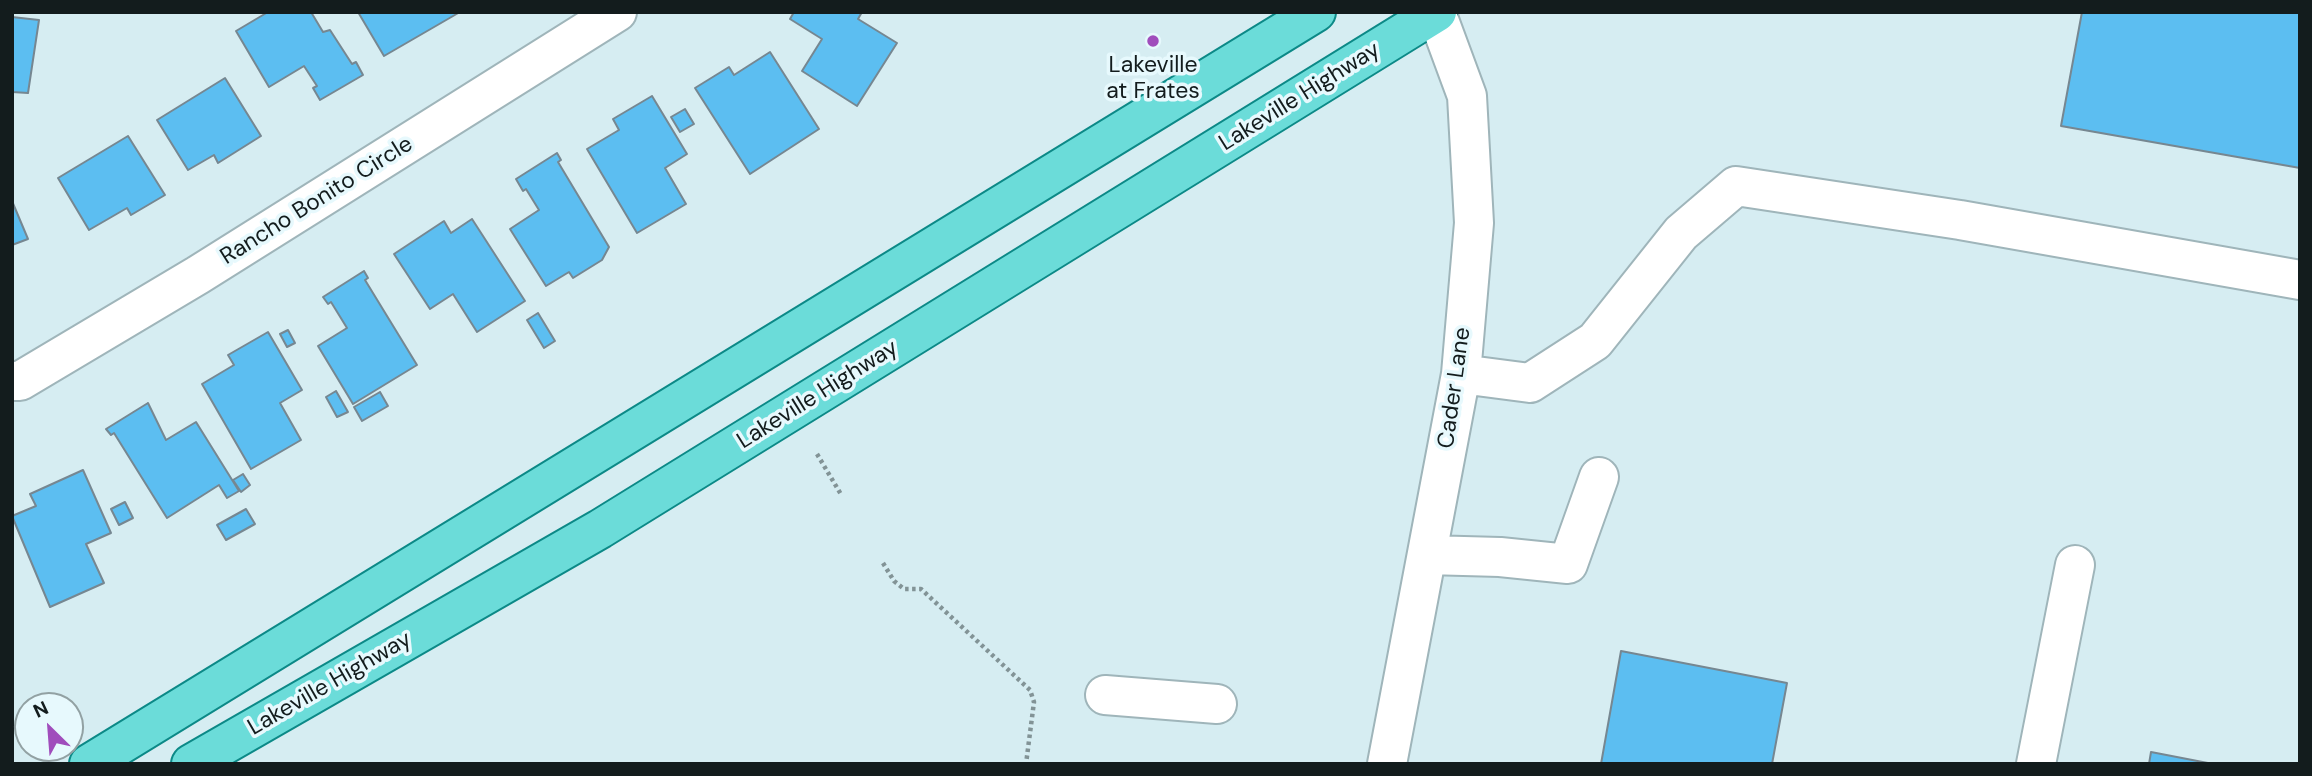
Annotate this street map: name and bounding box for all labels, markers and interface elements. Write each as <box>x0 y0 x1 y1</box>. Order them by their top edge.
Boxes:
marker: Lakeville at Frates <box>1145 33 1161 49</box>
street label: Lakeville Highway <box>1214 36 1386 158</box>
place label: Lakeville at Frates <box>1106 52 1200 106</box>
street label: Rancho Bonito Circle <box>216 131 418 271</box>
street label: Cader Lane <box>1433 326 1477 450</box>
street label: Lakeville Highway <box>732 334 904 456</box>
street label: Lakeville Highway <box>243 626 417 742</box>
north arrow <box>14 692 84 762</box>
text: N <box>29 695 52 724</box>

